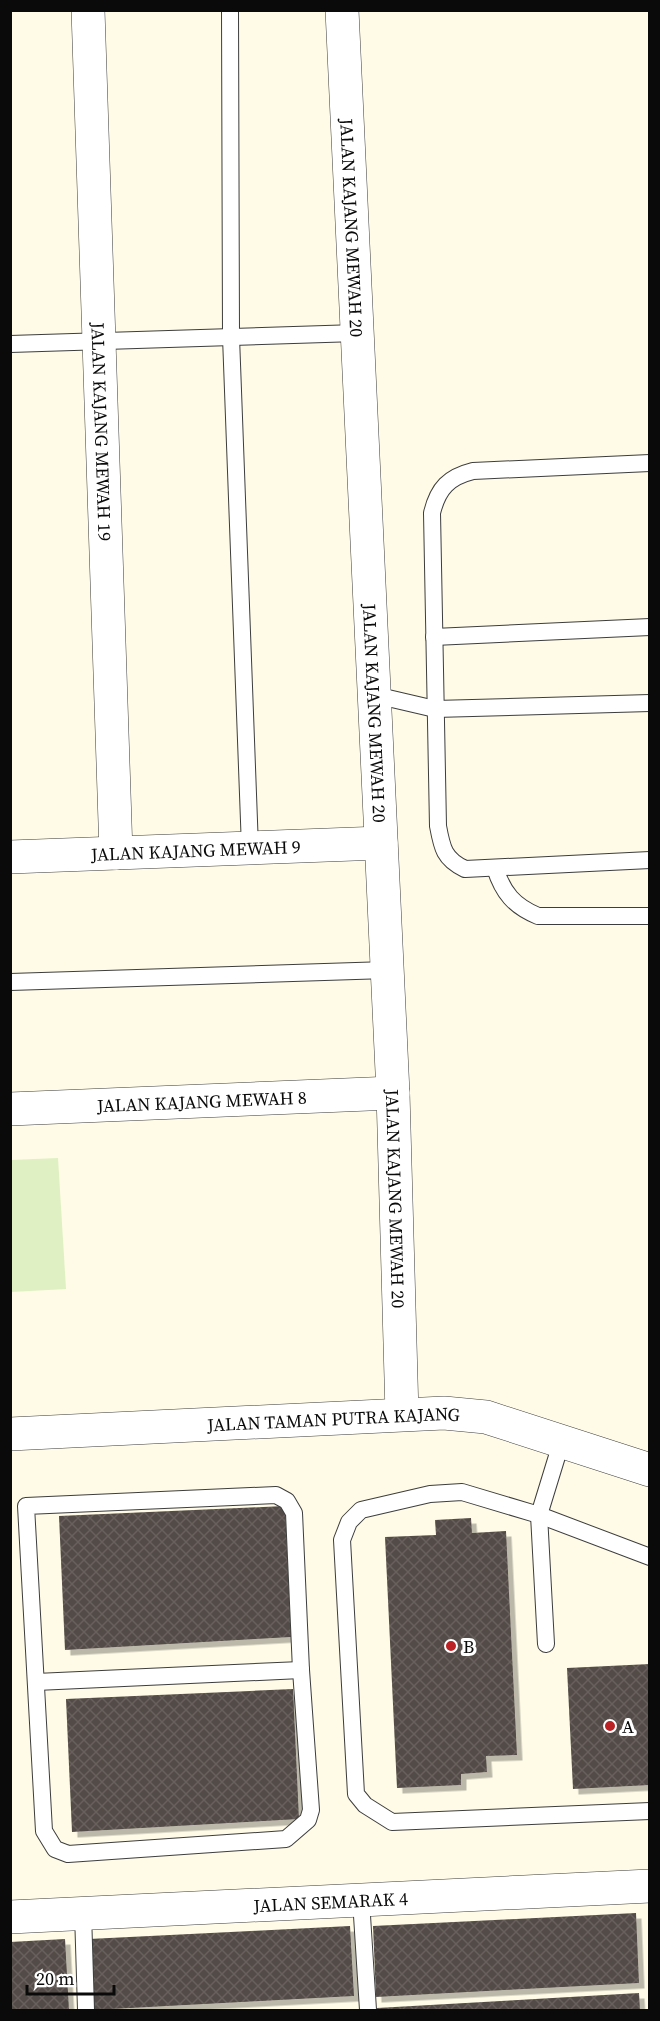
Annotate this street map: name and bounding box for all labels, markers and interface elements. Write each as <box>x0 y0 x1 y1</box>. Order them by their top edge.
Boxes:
street label: JALAN KAJANG MEWAH 20 <box>335 117 370 338</box>
street label: JALAN KAJANG MEWAH 19 <box>86 321 118 542</box>
street label: JALAN KAJANG MEWAH 20 <box>357 602 393 823</box>
street label: JALAN KAJANG MEWAH 9 <box>89 834 301 866</box>
street label: JALAN KAJANG MEWAH 8 <box>95 1084 307 1118</box>
street label: JALAN KAJANG MEWAH 20 <box>380 1088 412 1309</box>
street label: JALAN TAMAN PUTRA KAJANG <box>206 1400 461 1437</box>
place label: B <box>463 1634 474 1659</box>
marker: B <box>444 1639 458 1653</box>
place label: A <box>622 1714 634 1739</box>
marker: A <box>603 1719 617 1733</box>
street label: JALAN SEMARAK 4 <box>252 1885 408 1918</box>
scale bar <box>27 1958 114 1996</box>
text: 20 m <box>36 1966 74 1991</box>

